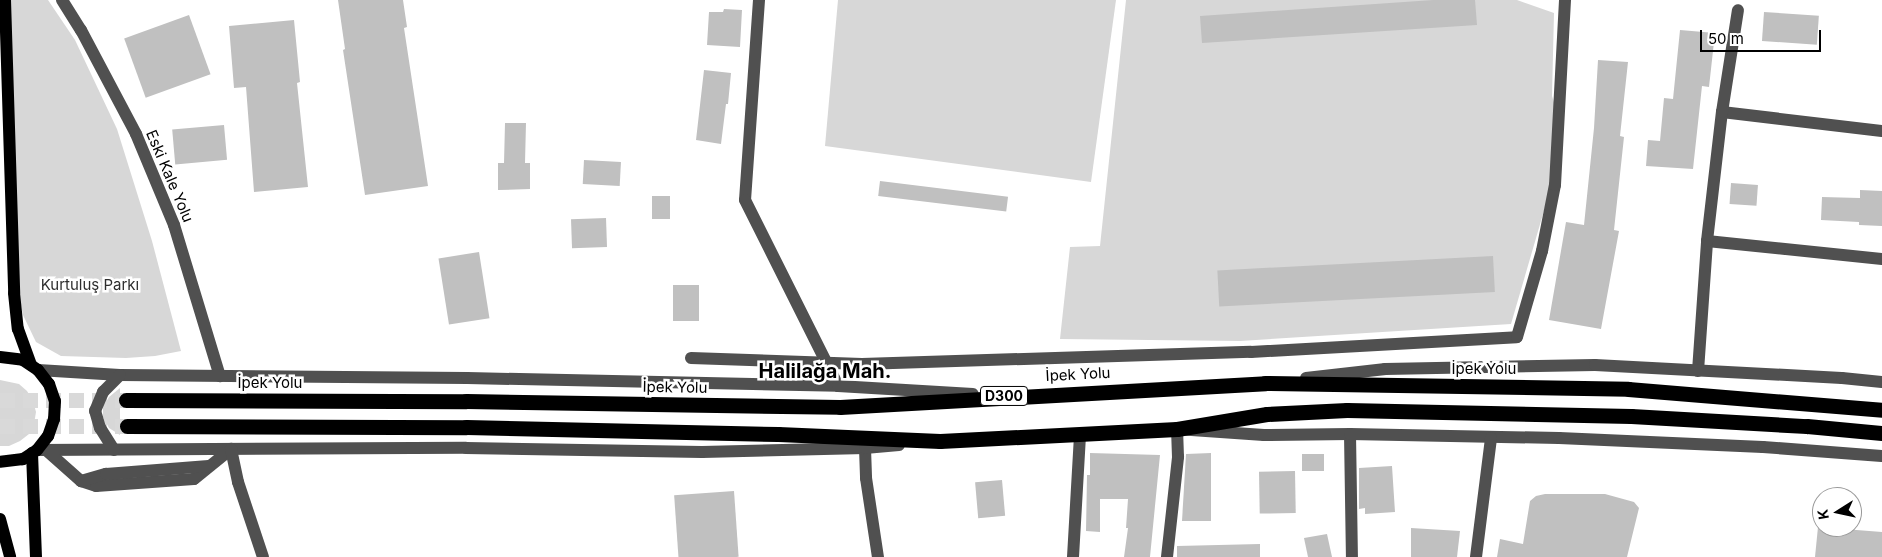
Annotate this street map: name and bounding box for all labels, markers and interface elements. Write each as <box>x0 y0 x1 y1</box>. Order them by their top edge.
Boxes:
scale bar <box>1702 20 1823 52</box>
text: 50 m <box>1708 29 1744 48</box>
street label: Eski Kale Yolu <box>142 127 198 225</box>
park label: Kurtuluş Parkı <box>41 276 139 294</box>
district label: Halilağa Mah. <box>759 359 891 383</box>
street label: İpek Yolu <box>1452 360 1516 378</box>
street label: İpek Yolu <box>1045 363 1111 385</box>
street label: İpek Yolu <box>238 374 302 392</box>
street label: İpek Yolu <box>642 377 708 397</box>
road number: D300 <box>979 384 1029 408</box>
north arrow <box>1812 487 1862 537</box>
text: K <box>1813 508 1832 521</box>

